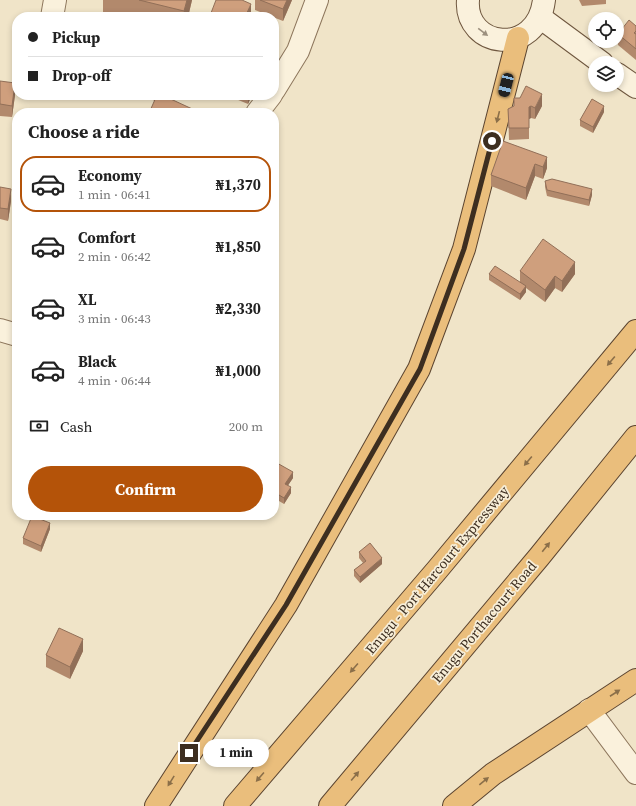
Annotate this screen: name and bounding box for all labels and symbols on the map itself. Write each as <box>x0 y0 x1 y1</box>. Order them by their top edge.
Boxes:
one-way arrow <box>477 28 488 36</box>
car <box>497 72 515 98</box>
one-way arrow <box>495 111 501 123</box>
route start <box>483 132 501 150</box>
one-way arrow <box>607 356 616 367</box>
one-way arrow <box>523 456 532 467</box>
street label: Enugu - Port Harcourt Expressway <box>360 481 514 659</box>
one-way arrow <box>542 542 551 553</box>
street label: Enugu Porthacourt Road <box>427 557 541 687</box>
one-way arrow <box>349 662 358 673</box>
one-way arrow <box>609 690 621 697</box>
callout: 1 min <box>203 739 269 767</box>
route end <box>180 744 198 762</box>
one-way arrow <box>351 771 360 781</box>
one-way arrow <box>256 772 265 782</box>
one-way arrow <box>167 776 175 787</box>
one-way arrow <box>478 777 489 786</box>

